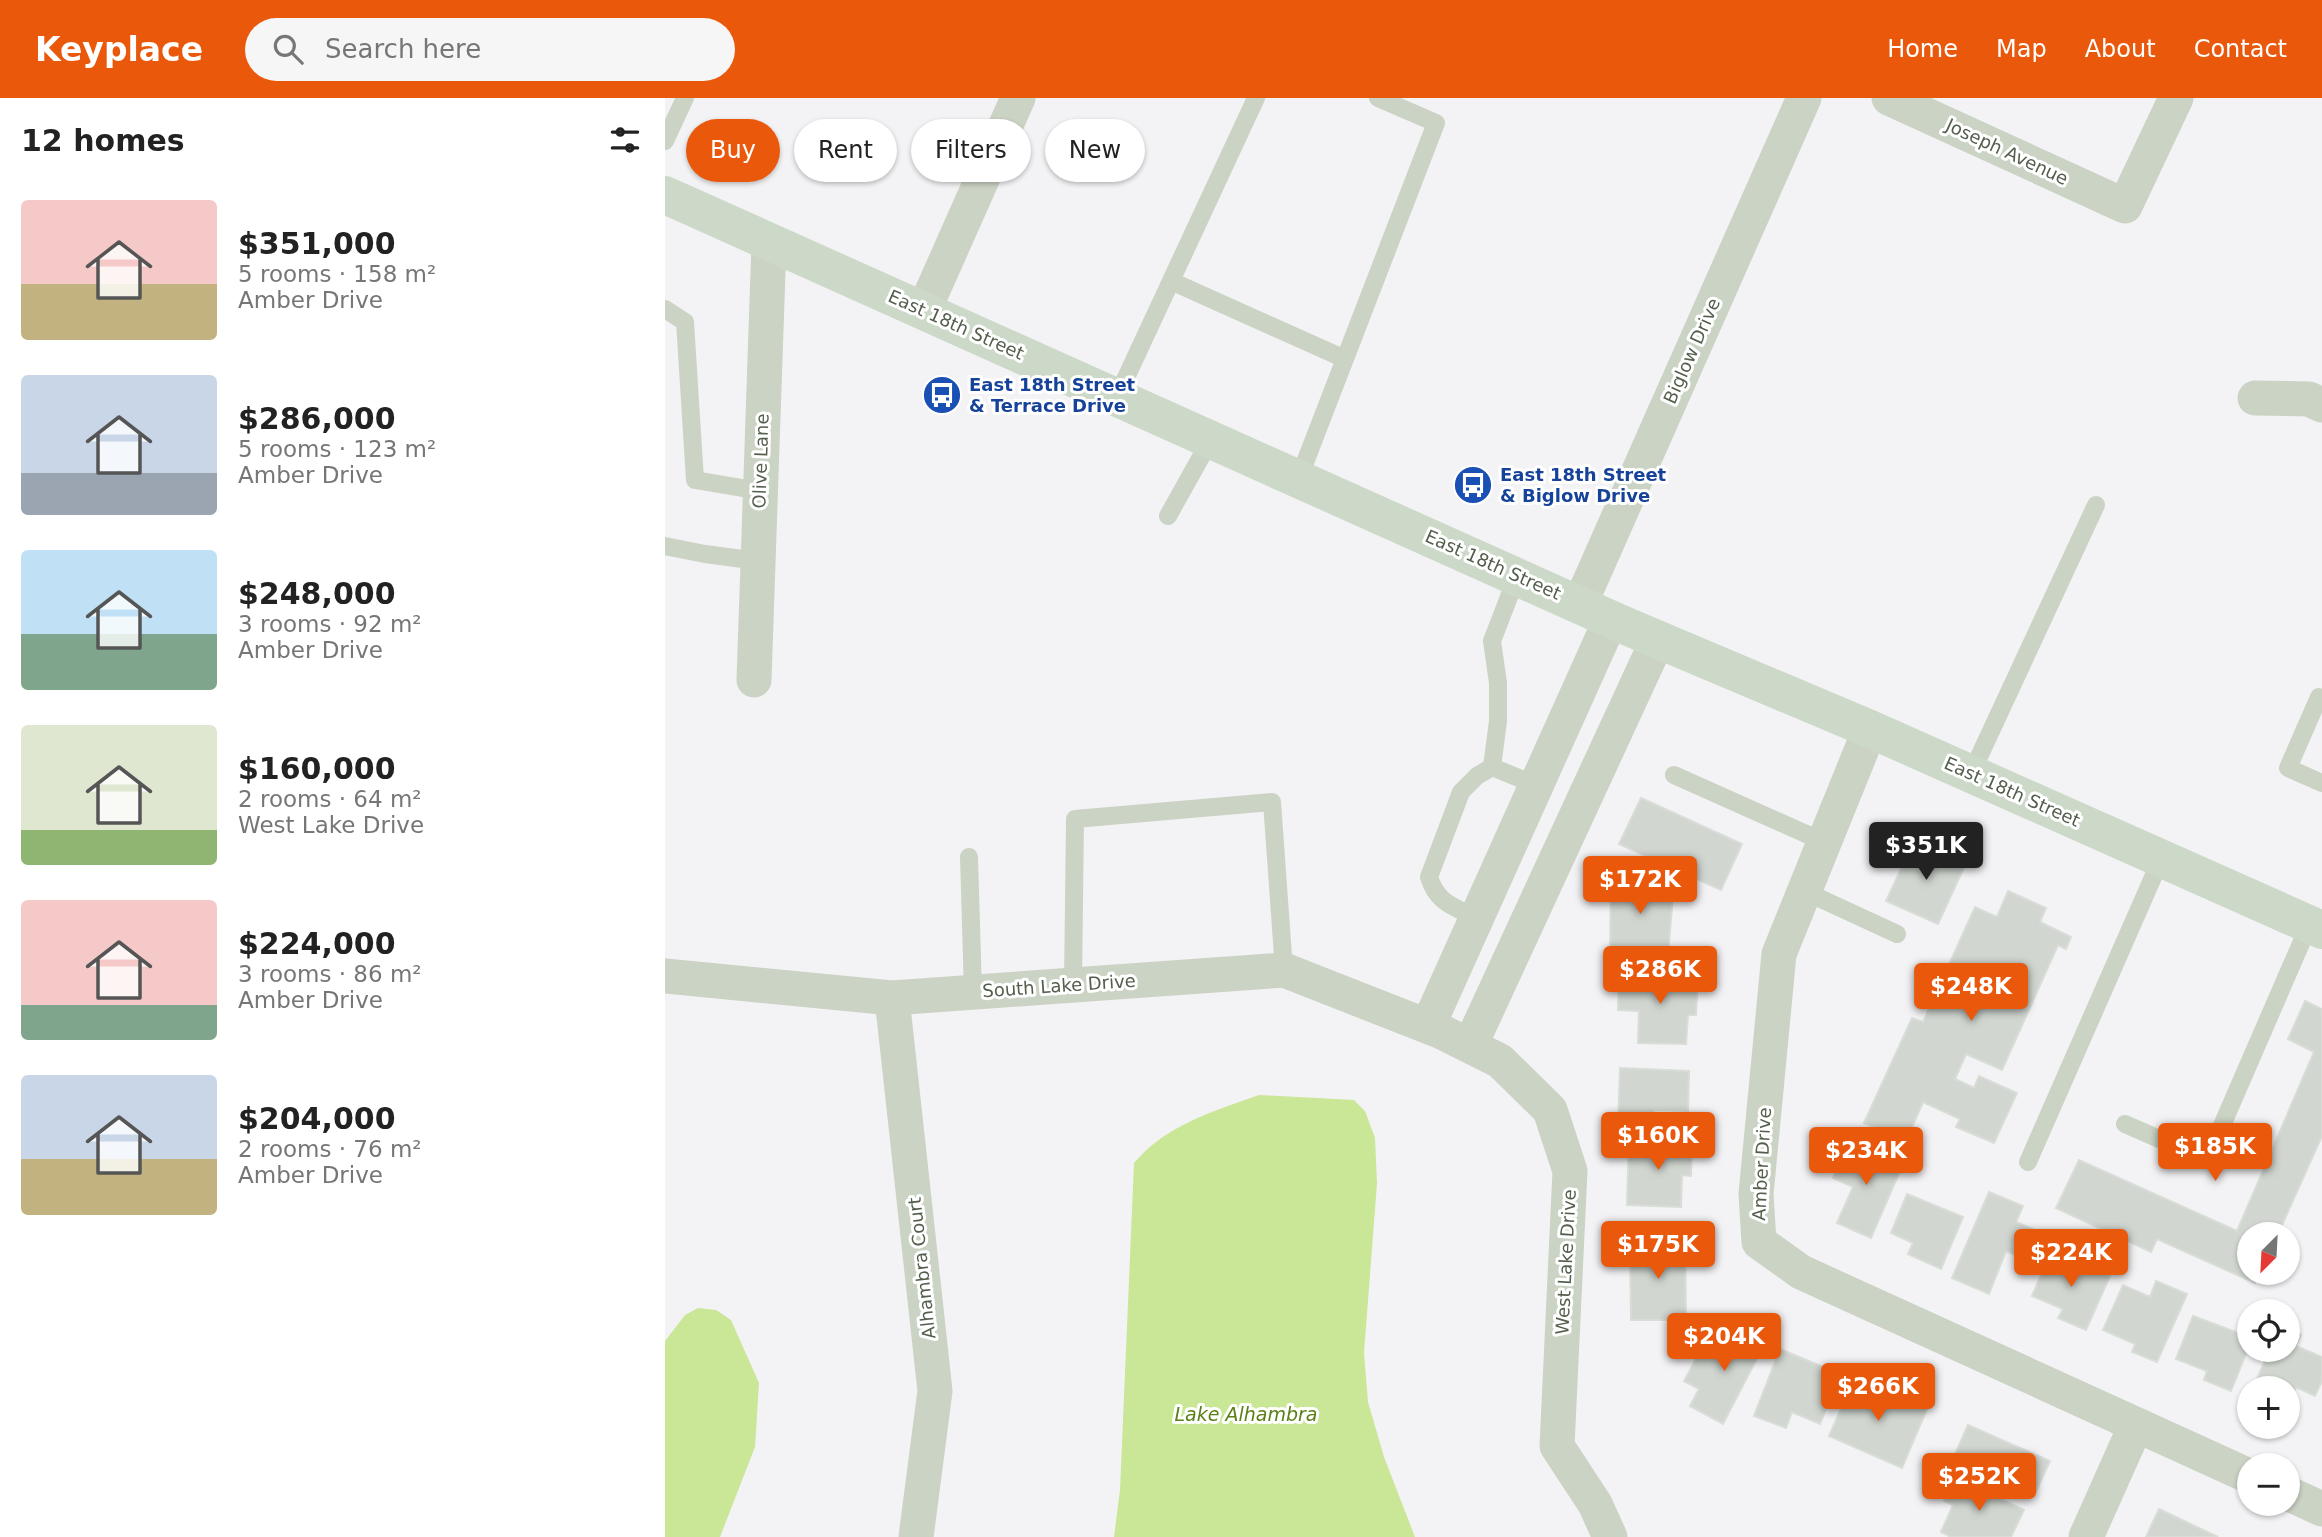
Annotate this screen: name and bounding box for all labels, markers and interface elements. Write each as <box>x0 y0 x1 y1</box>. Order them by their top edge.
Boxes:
search box <box>245 18 735 81</box>
text: Keyplace <box>35 30 203 69</box>
icon: search <box>269 30 307 68</box>
text: Search here <box>325 34 481 64</box>
text: Home <box>1887 35 1958 63</box>
text: Map <box>1996 35 2047 63</box>
text: About <box>2085 35 2156 63</box>
text: Contact <box>2194 35 2287 63</box>
street label: Joseph Avenue <box>1942 114 2072 189</box>
chip: Buy <box>686 119 780 182</box>
chip: Rent <box>794 119 897 182</box>
chip: Filters <box>911 119 1031 182</box>
chip: New <box>1045 119 1145 182</box>
icon: filters <box>606 121 644 159</box>
text: 12 homes <box>21 123 185 158</box>
text: $351,000 <box>238 226 396 261</box>
icon: home <box>77 228 161 312</box>
text: 5 rooms · 158 m² <box>238 261 436 287</box>
street label: East 18th Street <box>885 285 1027 364</box>
text: Amber Drive <box>238 287 383 313</box>
street label: Biglow Drive <box>1659 295 1724 407</box>
bus stop icon: East 18th Street & Terrace Drive <box>921 374 963 416</box>
place label: East 18th Street & Terrace Drive <box>969 374 1136 416</box>
text: $286,000 <box>238 401 396 436</box>
icon: home <box>77 403 161 487</box>
street label: Olive Lane <box>748 413 773 509</box>
text: 5 rooms · 123 m² <box>238 436 436 462</box>
text: Amber Drive <box>238 462 383 488</box>
bus stop icon: East 18th Street & Biglow Drive <box>1452 464 1494 506</box>
place label: East 18th Street & Biglow Drive <box>1500 464 1667 506</box>
street label: East 18th Street <box>1422 525 1564 604</box>
text: $248,000 <box>238 576 396 611</box>
icon: home <box>77 578 161 662</box>
text: 3 rooms · 92 m² <box>238 611 422 637</box>
text: Amber Drive <box>238 637 383 663</box>
text: $160,000 <box>238 751 396 786</box>
street label: East 18th Street <box>1941 752 2083 831</box>
icon: home <box>77 753 161 837</box>
text: 2 rooms · 64 m² <box>238 786 422 812</box>
text: West Lake Drive <box>238 812 424 838</box>
pin: $351K <box>1877 822 1975 882</box>
text: $351K <box>1885 832 1967 858</box>
pin: $172K <box>1591 856 1689 916</box>
text: $172K <box>1599 866 1681 892</box>
text: $224,000 <box>238 926 396 961</box>
icon: home <box>77 928 161 1012</box>
pin: $286K <box>1611 946 1709 1006</box>
text: $286K <box>1619 956 1701 982</box>
text: 3 rooms · 86 m² <box>238 961 422 987</box>
pin: $248K <box>1922 964 2020 1023</box>
street label: South Lake Drive <box>982 970 1136 1001</box>
text: $248K <box>1930 973 2012 999</box>
text: Amber Drive <box>238 987 383 1013</box>
text: $204,000 <box>238 1101 396 1136</box>
icon: home <box>77 1103 161 1187</box>
street label: Amber Drive <box>1748 1107 1775 1221</box>
pin: $160K <box>1609 1112 1707 1172</box>
text: $160K <box>1617 1122 1699 1148</box>
pin: $185K <box>2166 1124 2264 1183</box>
pin: $234K <box>1817 1128 1915 1187</box>
text: $185K <box>2174 1133 2256 1159</box>
text: 2 rooms · 76 m² <box>238 1136 422 1162</box>
text: $234K <box>1825 1137 1907 1163</box>
text: Amber Drive <box>238 1162 383 1188</box>
street label: West Lake Drive <box>1551 1189 1580 1335</box>
street label: Alhambra Court <box>904 1196 939 1340</box>
pin: $175K <box>1609 1222 1707 1281</box>
north arrow <box>2237 1222 2299 1284</box>
map controls <box>2237 1222 2300 1516</box>
pin: $224K <box>2022 1230 2120 1289</box>
text: $175K <box>1617 1231 1699 1257</box>
text: $224K <box>2030 1239 2112 1265</box>
button: locate <box>2237 1299 2300 1362</box>
pin: $204K <box>1675 1314 1773 1373</box>
text: $204K <box>1683 1323 1765 1349</box>
pin: $266K <box>1829 1364 1927 1423</box>
text: $266K <box>1837 1373 1919 1399</box>
button: + <box>2237 1376 2300 1439</box>
water label: Lake Alhambra <box>1175 1403 1317 1425</box>
button: − <box>2237 1453 2300 1516</box>
pin: $252K <box>1930 1454 2028 1513</box>
text: $252K <box>1938 1463 2020 1489</box>

